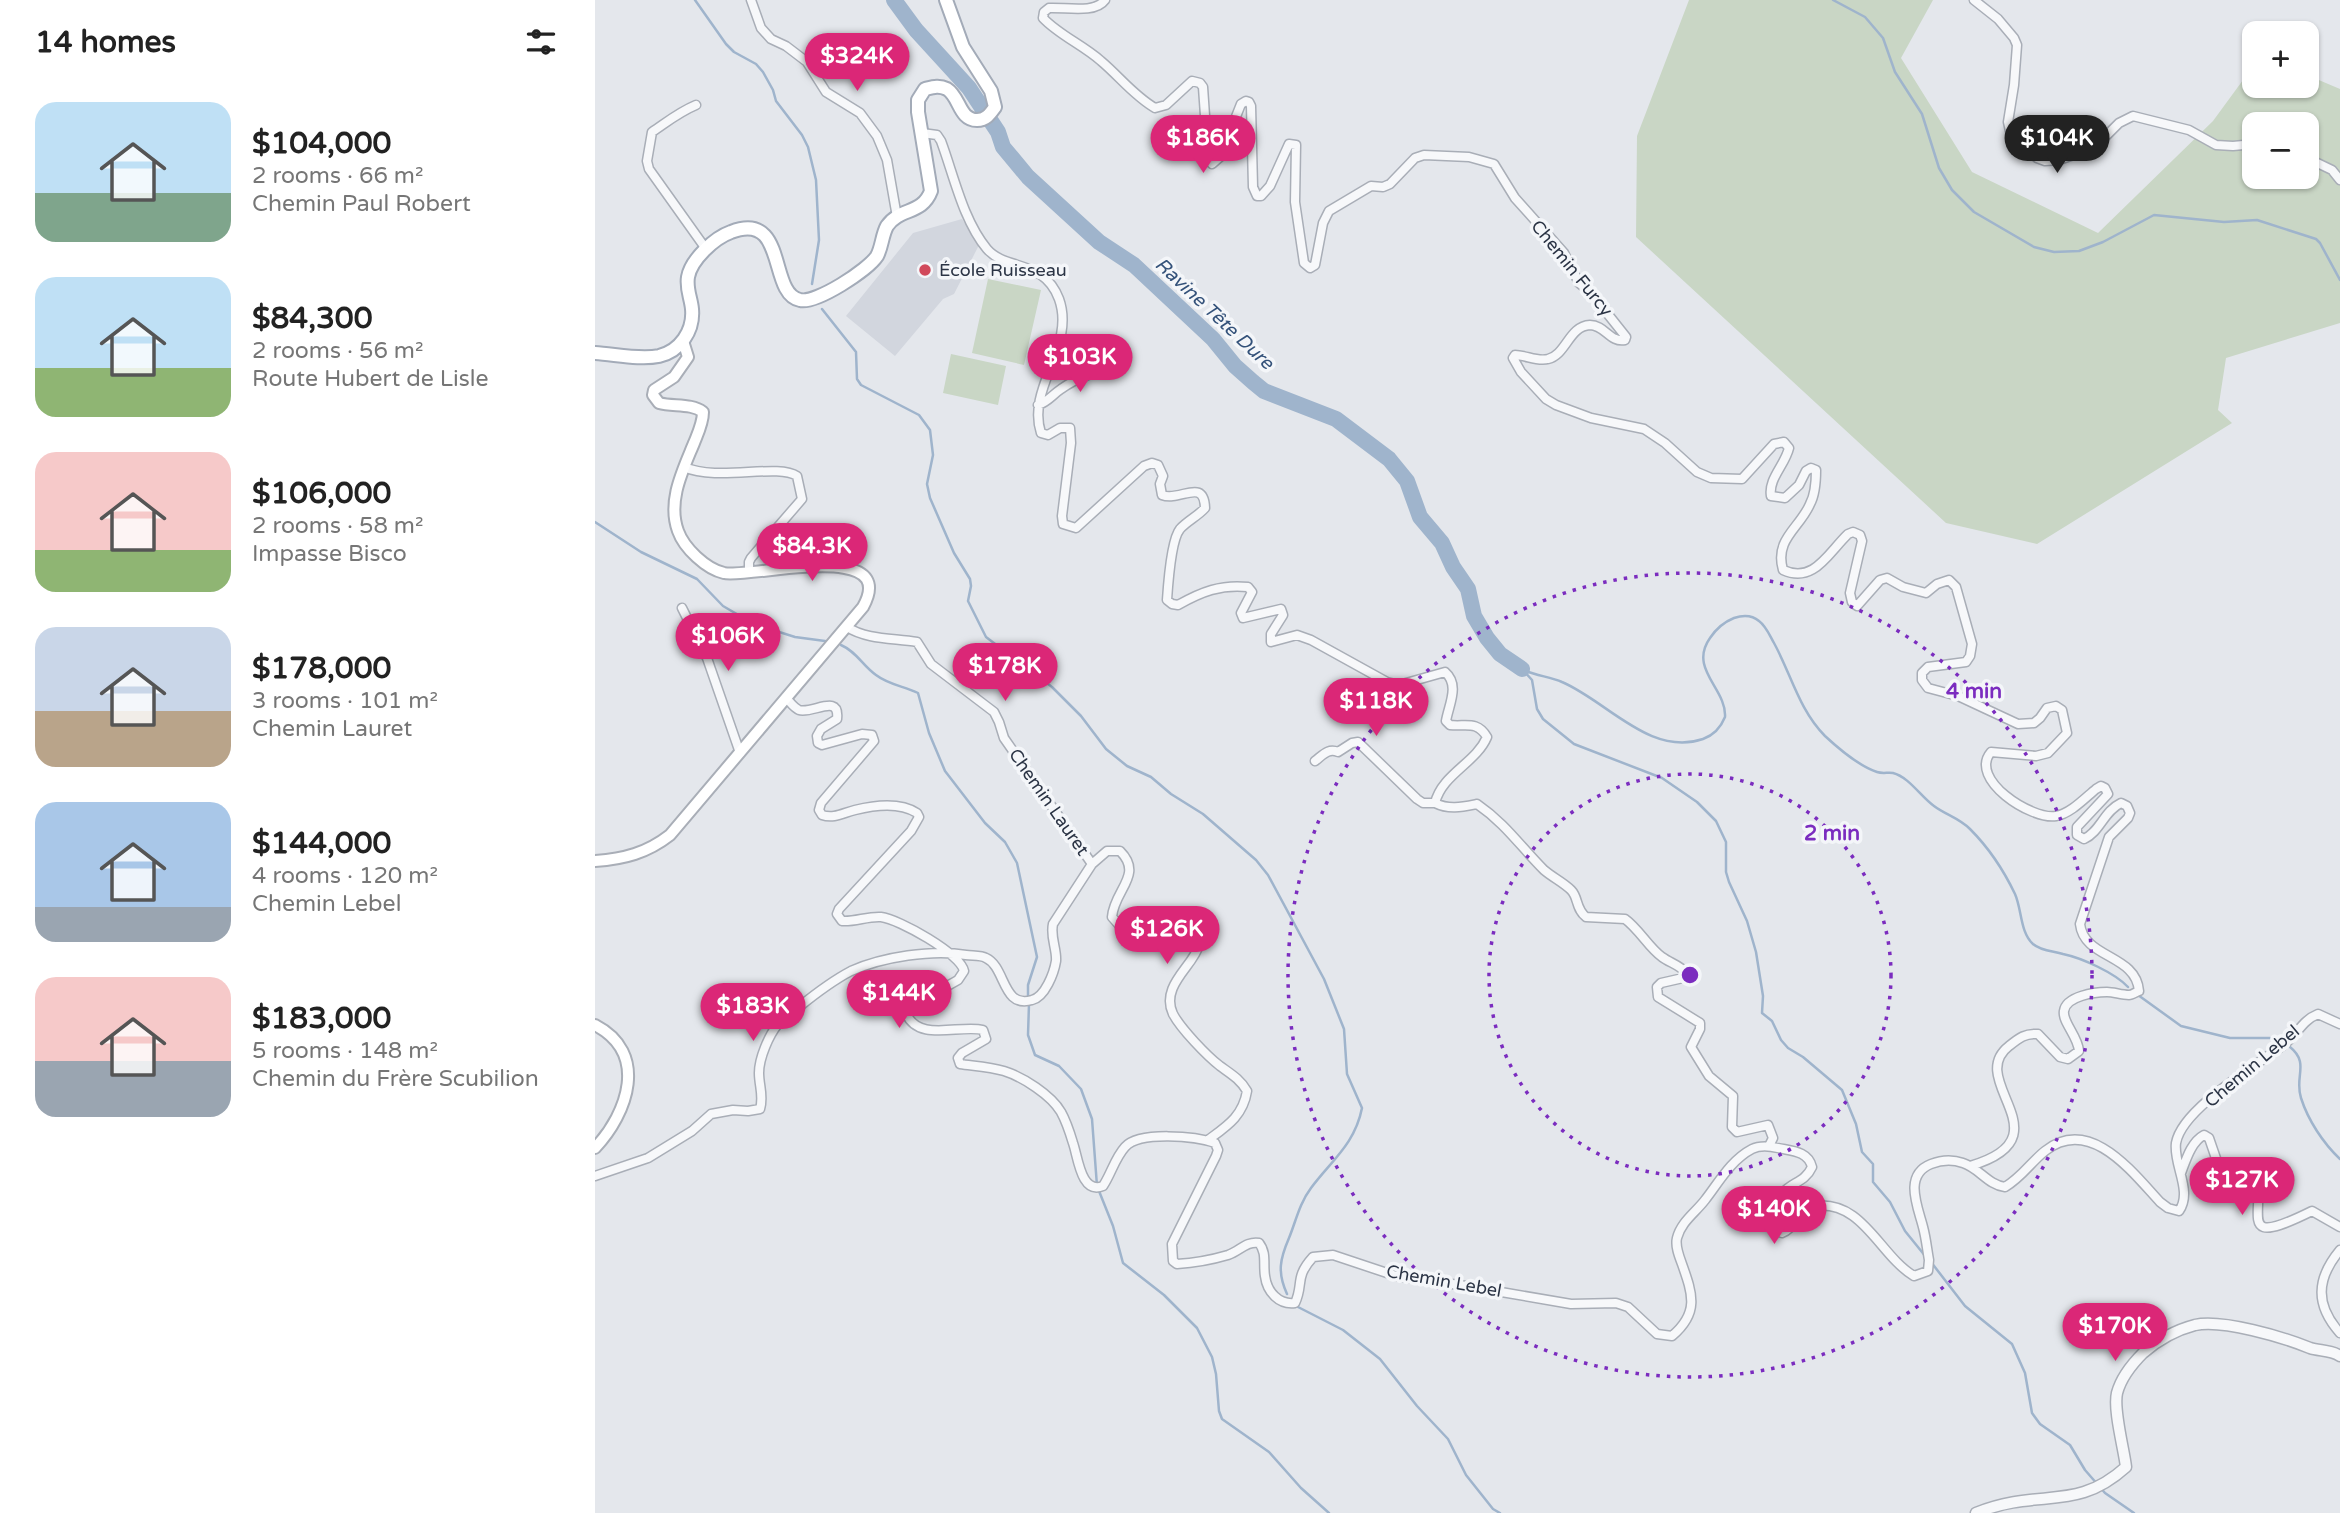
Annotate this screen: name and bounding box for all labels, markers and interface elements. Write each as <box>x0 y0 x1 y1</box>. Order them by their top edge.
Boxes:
map controls <box>2242 21 2319 189</box>
button: + <box>2242 21 2319 98</box>
icon: filters <box>522 23 560 61</box>
text: 14 homes <box>35 24 176 61</box>
pin: $324K <box>808 34 906 93</box>
text: $324K <box>821 42 893 70</box>
button: − <box>2242 112 2319 189</box>
pin: $186K <box>1154 116 1252 175</box>
pin: $104K <box>2008 116 2106 175</box>
text: $186K <box>1167 124 1239 152</box>
text: $104K <box>2021 124 2093 152</box>
text: $104,000 <box>252 125 391 162</box>
icon: home <box>91 130 175 214</box>
text: 2 rooms · 66 m² <box>252 162 423 190</box>
text: Chemin Paul Robert <box>252 190 471 218</box>
street label: Chemin Furcy <box>1526 215 1618 321</box>
water label: Ravine Tête Dure <box>1151 253 1279 375</box>
place label: École Ruisseau <box>939 259 1067 281</box>
marker: École Ruisseau <box>917 262 933 278</box>
text: $84,300 <box>252 300 372 337</box>
icon: home <box>91 305 175 389</box>
pin: $103K <box>1031 334 1129 394</box>
text: 2 rooms · 56 m² <box>252 337 423 365</box>
text: $103K <box>1044 343 1116 371</box>
text: Route Hubert de Lisle <box>252 365 488 393</box>
text: $106,000 <box>252 475 391 512</box>
icon: home <box>91 480 175 564</box>
text: 2 rooms · 58 m² <box>252 512 423 540</box>
pin: $84.3K <box>755 524 869 583</box>
text: $84.3K <box>773 532 851 560</box>
text: Impasse Bisco <box>252 540 407 568</box>
pin: $106K <box>679 614 777 673</box>
text: $106K <box>692 622 764 650</box>
pin: $178K <box>956 644 1054 703</box>
text: $178,000 <box>252 650 391 687</box>
text: $178K <box>969 652 1041 680</box>
icon: home <box>91 655 175 739</box>
pin: $118K <box>1327 678 1425 738</box>
text: 4 min <box>1946 679 2002 704</box>
text: 3 rooms · 101 m² <box>252 687 438 715</box>
text: $118K <box>1340 687 1412 715</box>
text: Chemin Lauret <box>252 715 412 743</box>
street label: Chemin Lauret <box>1004 744 1094 860</box>
text: 2 min <box>1804 821 1860 846</box>
text: $144,000 <box>252 825 391 862</box>
icon: home <box>91 830 175 914</box>
text: 4 rooms · 120 m² <box>252 862 438 890</box>
text: Chemin Lebel <box>252 890 401 918</box>
pin: $126K <box>1118 906 1216 966</box>
text: $126K <box>1131 915 1203 943</box>
centre of rings <box>1678 963 1702 987</box>
pin: $144K <box>850 970 948 1030</box>
text: $144K <box>863 979 935 1007</box>
pin: $183K <box>704 984 802 1043</box>
text: $183K <box>717 992 789 1020</box>
text: $183,000 <box>252 1000 391 1037</box>
icon: home <box>91 1005 175 1089</box>
street label: Chemin Lebel <box>2200 1020 2304 1112</box>
text: 5 rooms · 148 m² <box>252 1037 438 1065</box>
text: Chemin du Frère Scubilion <box>252 1065 539 1093</box>
pin: $127K <box>2193 1158 2291 1217</box>
text: $127K <box>2206 1166 2278 1194</box>
pin: $140K <box>1725 1186 1823 1246</box>
text: $140K <box>1738 1195 1810 1223</box>
street label: Chemin Lebel <box>1385 1260 1503 1302</box>
pin: $170K <box>2066 1304 2164 1363</box>
text: $170K <box>2079 1312 2151 1340</box>

